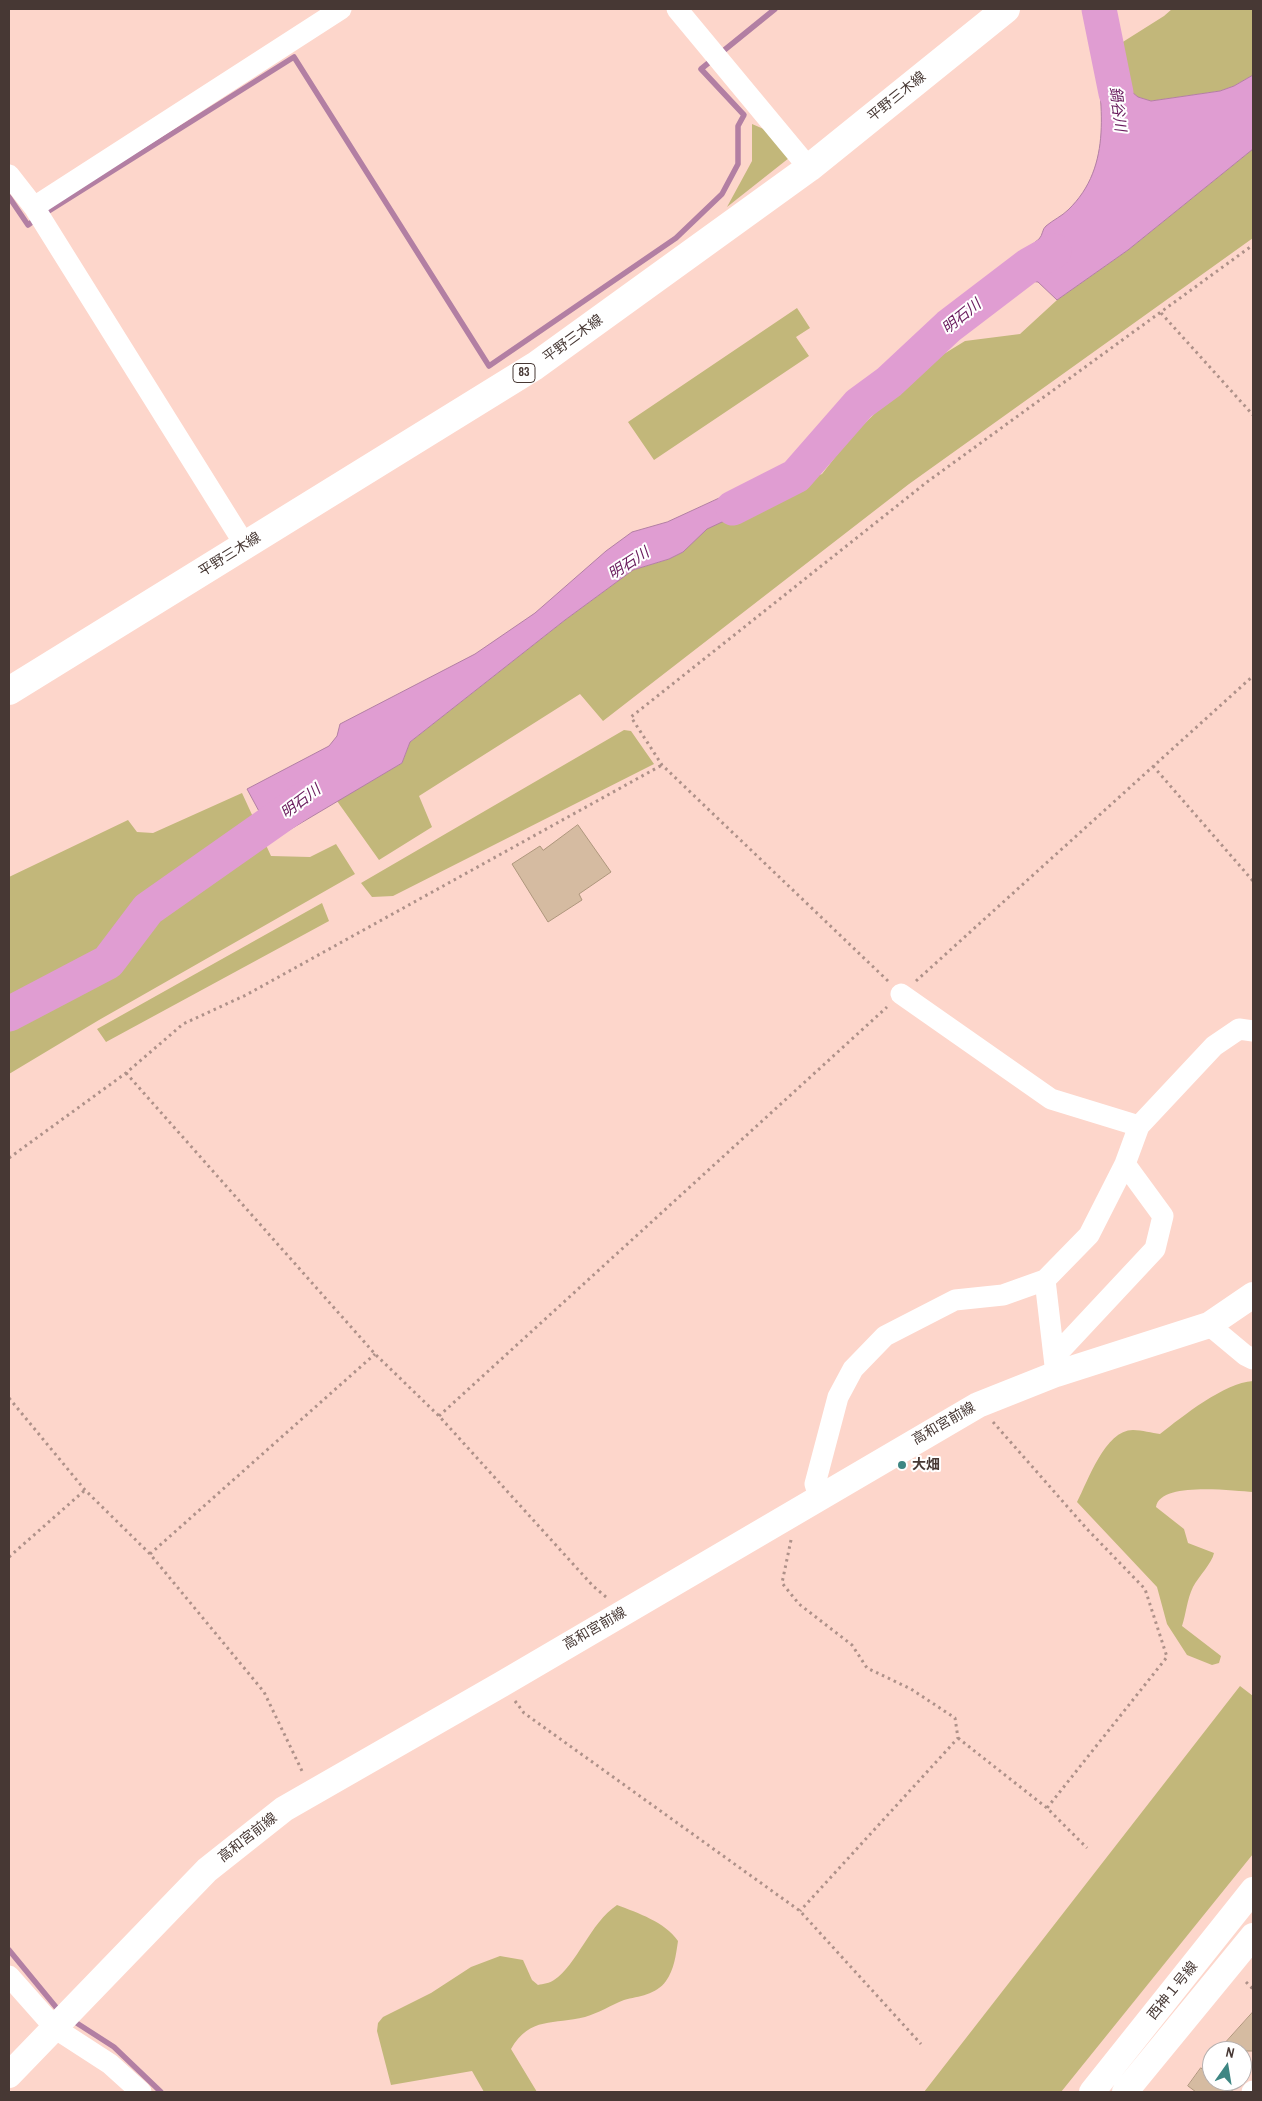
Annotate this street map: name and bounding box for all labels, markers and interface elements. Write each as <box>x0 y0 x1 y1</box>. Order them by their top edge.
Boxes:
street label: 平野三木線 <box>865 68 929 126</box>
water label: 鍋谷川 <box>1105 86 1129 132</box>
water label: 明石川 <box>939 296 985 338</box>
street label: 平野三木線 <box>540 312 606 366</box>
road number: 83 <box>513 363 535 382</box>
street label: 平野三木線 <box>196 529 264 581</box>
water label: 明石川 <box>605 544 653 584</box>
water label: 明石川 <box>278 781 324 823</box>
street label: 高和宮前線 <box>909 1399 979 1449</box>
place label: 大畑 <box>912 1457 940 1473</box>
marker: 大畑 <box>896 1459 908 1471</box>
street label: 高和宮前線 <box>560 1604 630 1654</box>
street label: 高和宮前線 <box>215 1810 281 1866</box>
street label: 西神１号線 <box>1144 1959 1202 2023</box>
north arrow <box>1202 2041 1252 2091</box>
text: N <box>1224 2043 1236 2062</box>

